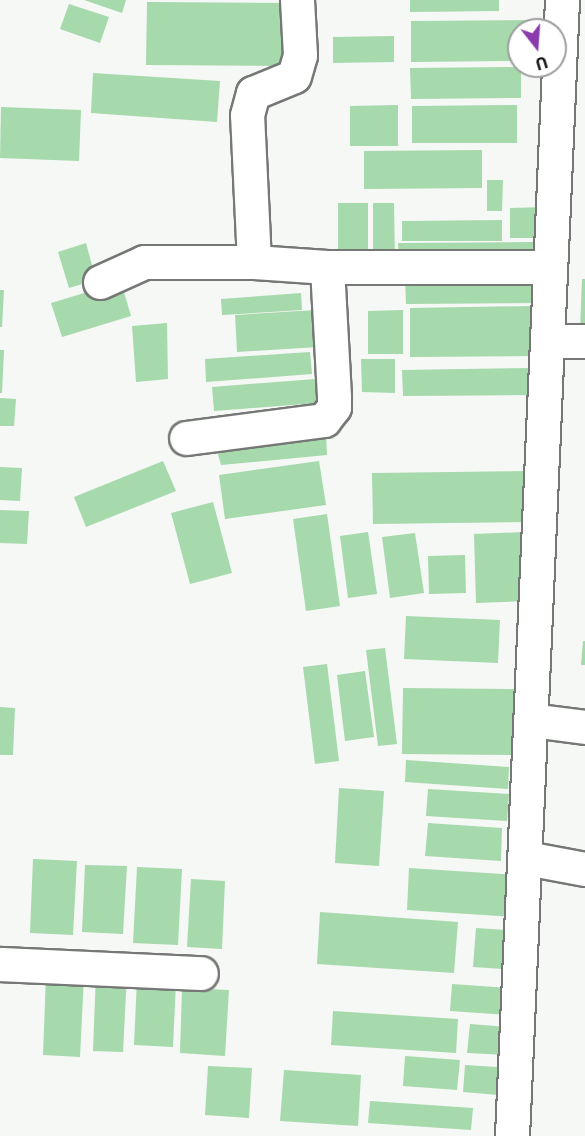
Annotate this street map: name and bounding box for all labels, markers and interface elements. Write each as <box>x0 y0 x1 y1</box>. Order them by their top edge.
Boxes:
north arrow <box>507 18 567 78</box>
text: U <box>533 51 551 76</box>

